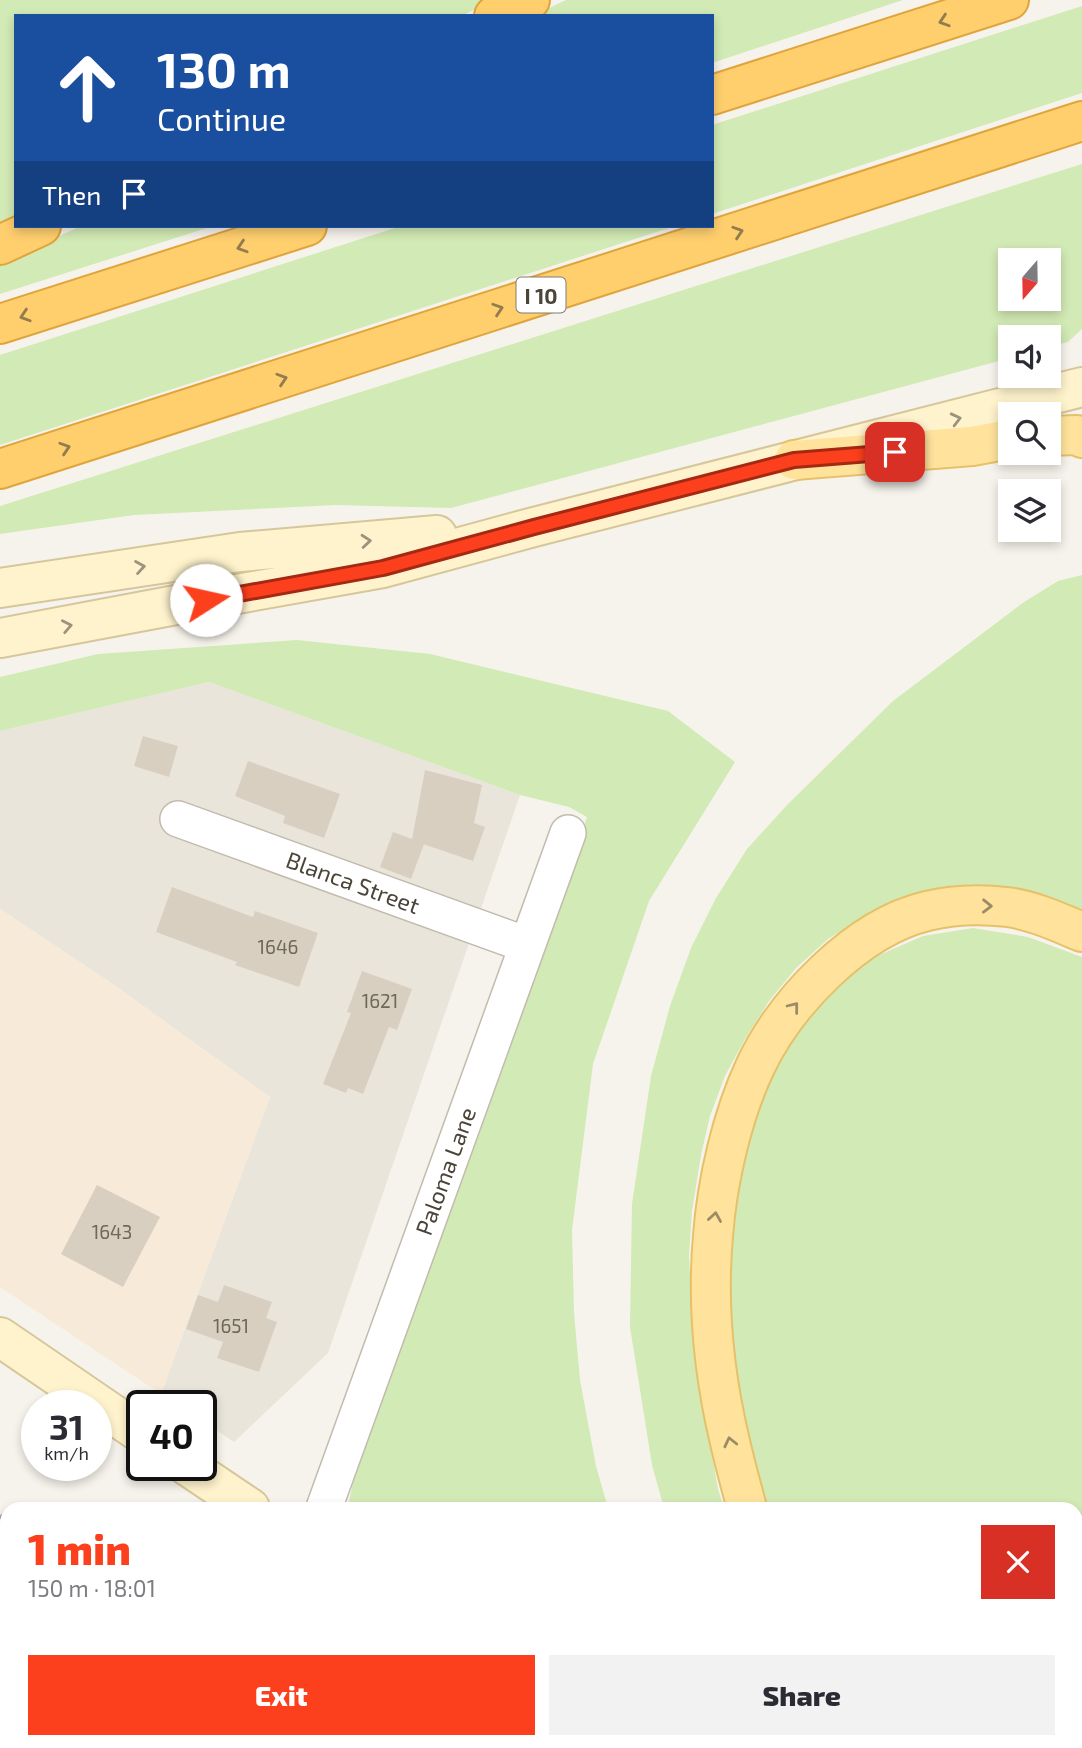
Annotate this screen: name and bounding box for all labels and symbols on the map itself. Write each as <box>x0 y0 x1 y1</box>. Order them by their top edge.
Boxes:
one-way arrow <box>938 13 951 27</box>
one-way arrow <box>732 225 744 240</box>
one-way arrow <box>236 238 248 253</box>
north arrow <box>998 248 1060 312</box>
road number: I 10 <box>516 278 566 312</box>
one-way arrow <box>491 303 504 317</box>
one-way arrow <box>19 308 32 322</box>
one-way arrow <box>275 372 287 387</box>
one-way arrow <box>950 412 962 427</box>
pin <box>865 422 925 482</box>
one-way arrow <box>59 442 71 457</box>
one-way arrow <box>361 534 372 549</box>
one-way arrow <box>134 560 146 575</box>
position arrow <box>169 563 243 637</box>
one-way arrow <box>61 619 73 634</box>
street label: Blanca Street <box>282 845 424 919</box>
one-way arrow <box>982 899 993 914</box>
house number: 1646 <box>258 935 298 958</box>
house number: 1621 <box>362 989 398 1012</box>
one-way arrow <box>785 1002 798 1014</box>
street label: Paloma Lane <box>409 1103 481 1239</box>
one-way arrow <box>708 1211 723 1223</box>
house number: 1643 <box>92 1220 132 1243</box>
house number: 1651 <box>213 1314 249 1337</box>
speed limit sign: 40 <box>126 1390 217 1481</box>
one-way arrow <box>724 1436 739 1448</box>

